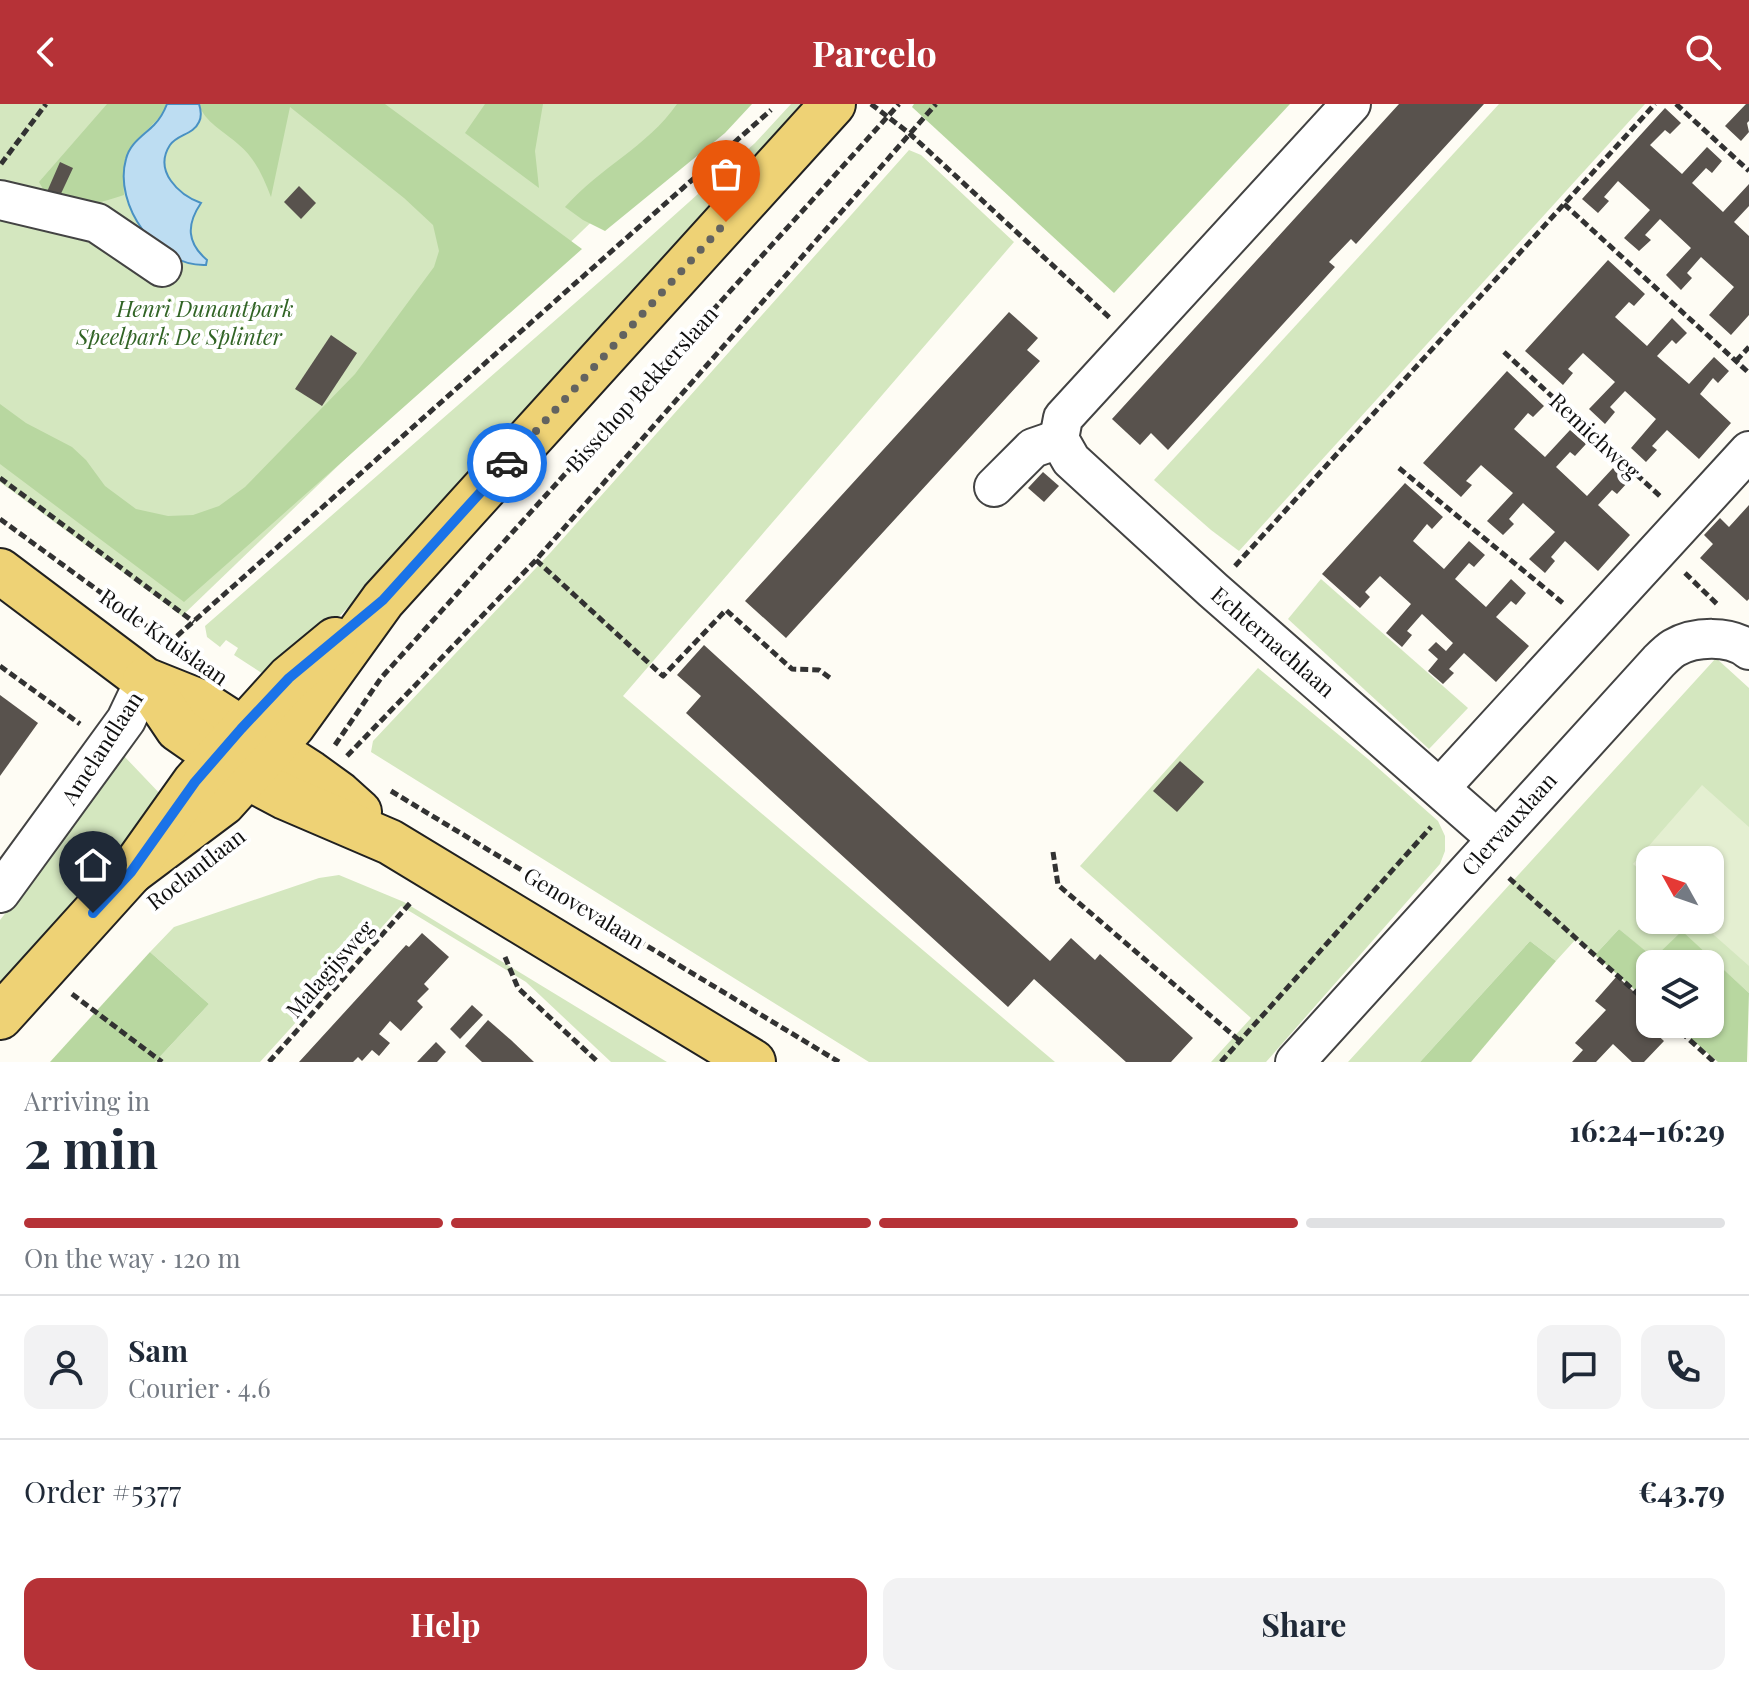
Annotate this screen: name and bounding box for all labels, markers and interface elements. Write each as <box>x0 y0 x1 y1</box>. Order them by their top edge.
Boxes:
text: Parcelo <box>812 28 937 76</box>
icon: back <box>24 30 68 74</box>
icon: search <box>1681 30 1725 74</box>
pin <box>692 140 760 222</box>
icon: bag <box>704 152 748 196</box>
park label: Henri Dunantpark <box>116 293 294 323</box>
street label: Bisschop Bekkerslaan <box>559 299 724 478</box>
park label: Speelpark De Splinter <box>75 321 282 351</box>
street label: Remichweg <box>1544 385 1648 485</box>
courier <box>467 423 547 503</box>
icon: car <box>485 441 529 485</box>
street label: Echternachlaan <box>1205 579 1342 703</box>
street label: Rode Kruislaan <box>94 581 235 692</box>
street label: Amelandlaan <box>53 685 149 811</box>
street label: Clervauxlaan <box>1454 765 1563 881</box>
street label: Roelantlaan <box>140 820 251 916</box>
pin <box>59 831 127 913</box>
icon: home <box>71 843 115 887</box>
north arrow <box>1636 846 1724 934</box>
map controls <box>1636 846 1724 1038</box>
street label: Genovevalaan <box>518 859 651 955</box>
street label: Malagijsweg <box>278 913 380 1024</box>
button: layers <box>1636 950 1724 1038</box>
text: Arriving in <box>24 1083 150 1118</box>
text: 16:24–16:29 <box>1569 1110 1725 1150</box>
text: 2 min <box>24 1113 158 1182</box>
text: On the way · 120 m <box>24 1240 241 1275</box>
button: person <box>24 1325 108 1409</box>
button: chat <box>1537 1325 1621 1409</box>
button: phone <box>1641 1325 1725 1409</box>
text: Sam <box>128 1330 188 1370</box>
text: Courier · 4.6 <box>128 1370 271 1405</box>
text: Order #5377 <box>24 1471 181 1511</box>
text: €43.79 <box>1638 1471 1725 1511</box>
button: Help <box>24 1578 867 1670</box>
button: Share <box>883 1578 1725 1670</box>

